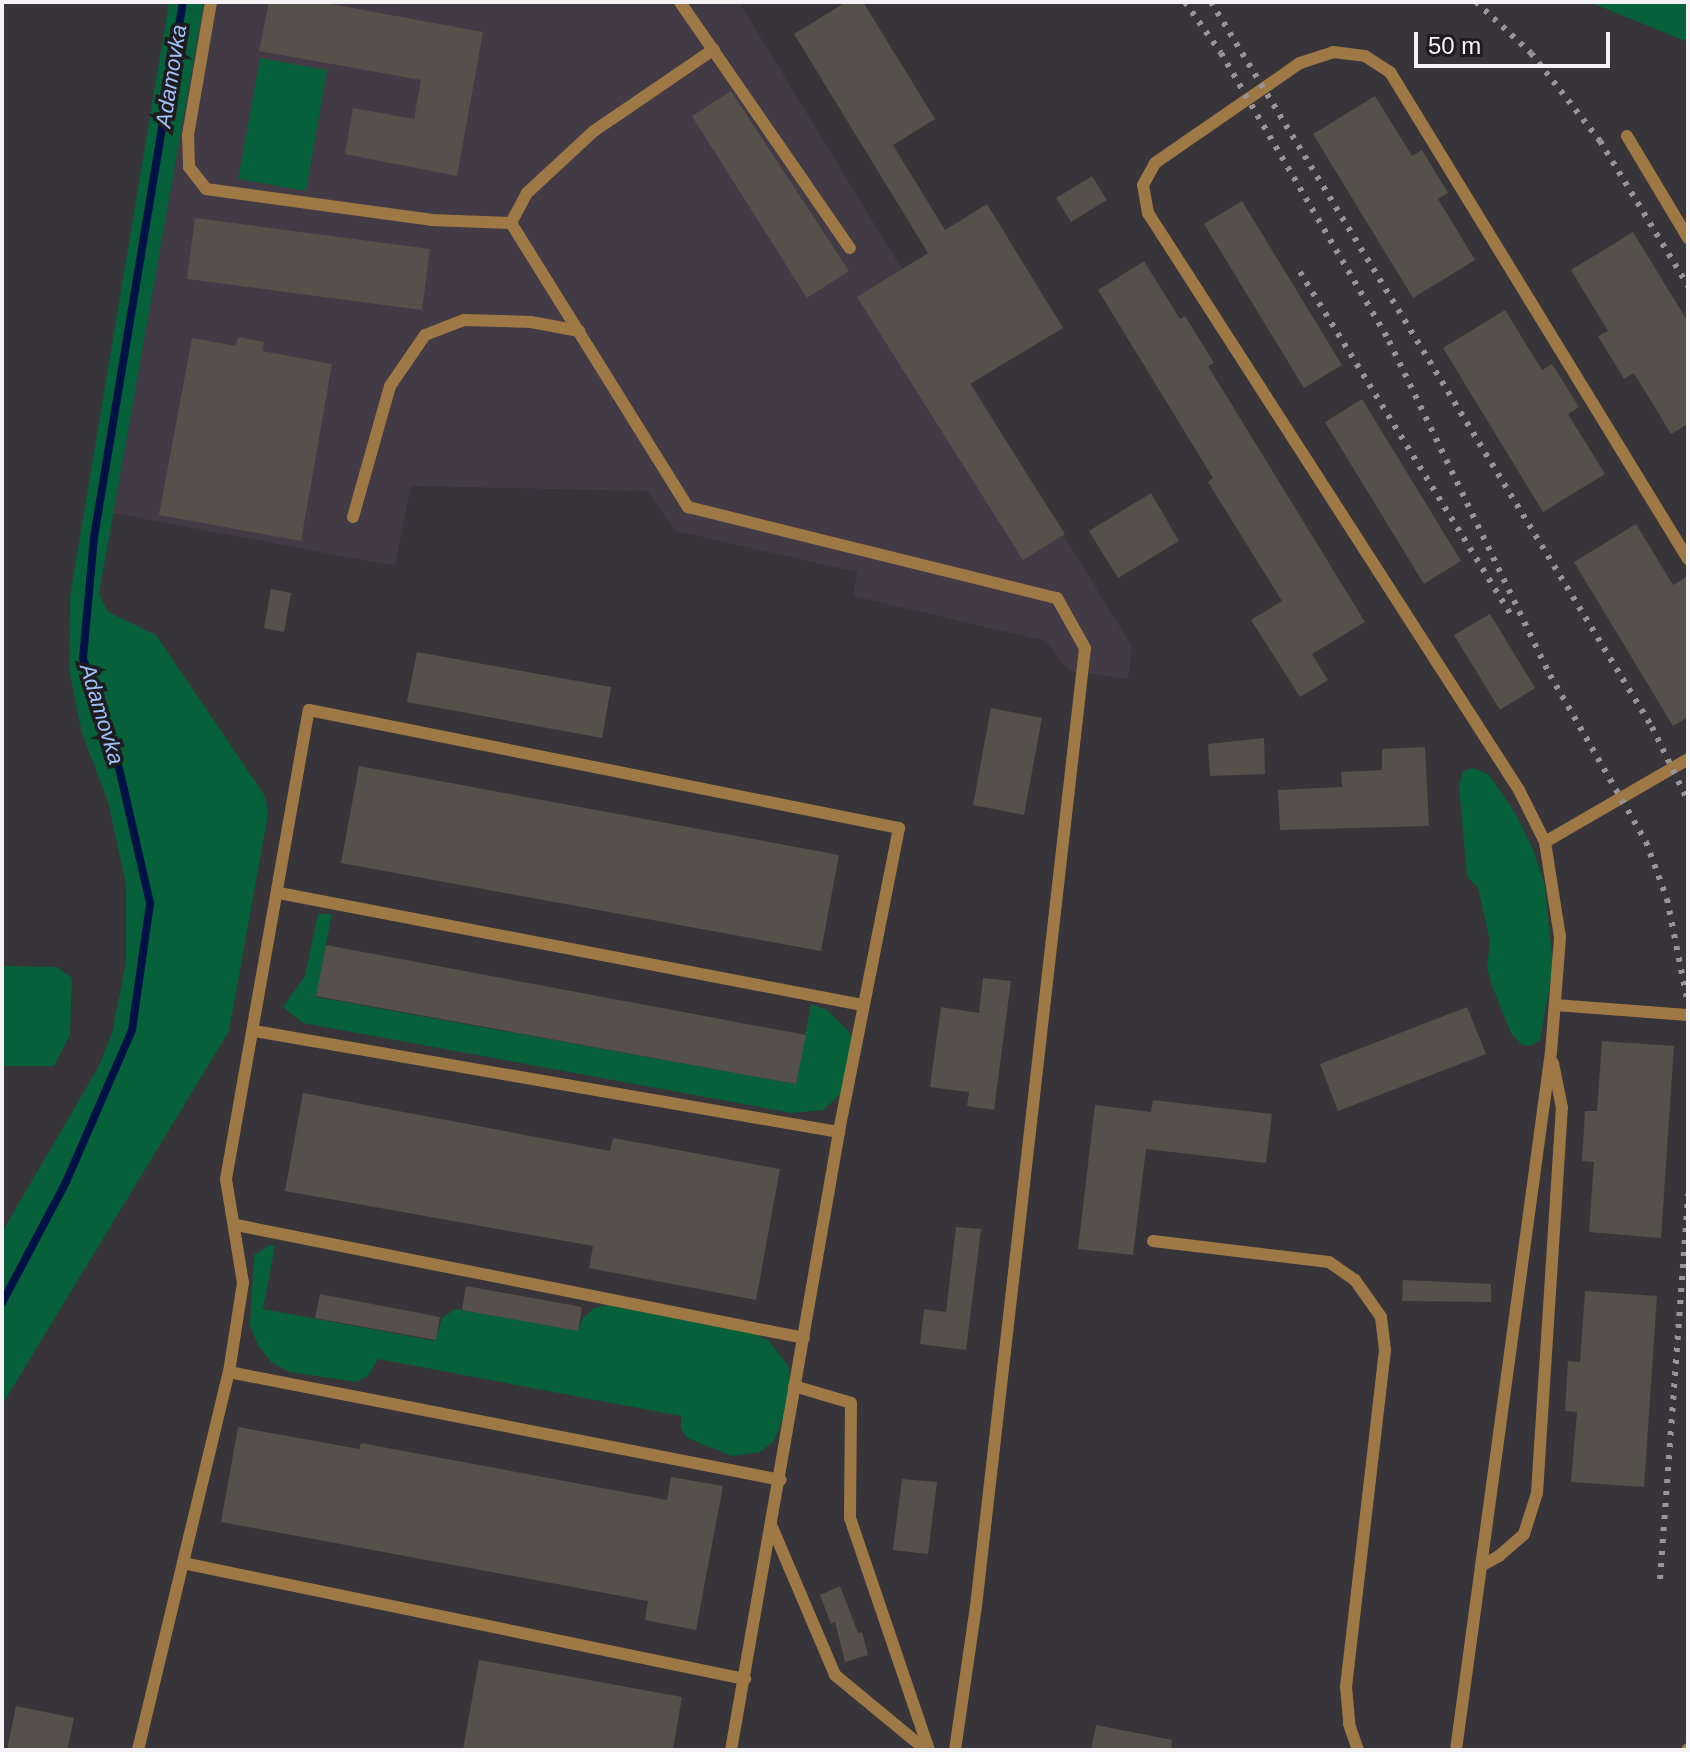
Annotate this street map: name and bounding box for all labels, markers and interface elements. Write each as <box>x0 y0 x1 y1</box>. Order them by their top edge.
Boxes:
scale bar <box>1418 16 1614 66</box>
water label: Adamovka <box>150 23 192 129</box>
text: 50 m <box>1428 32 1481 59</box>
water label: Adamovka <box>74 660 130 768</box>

